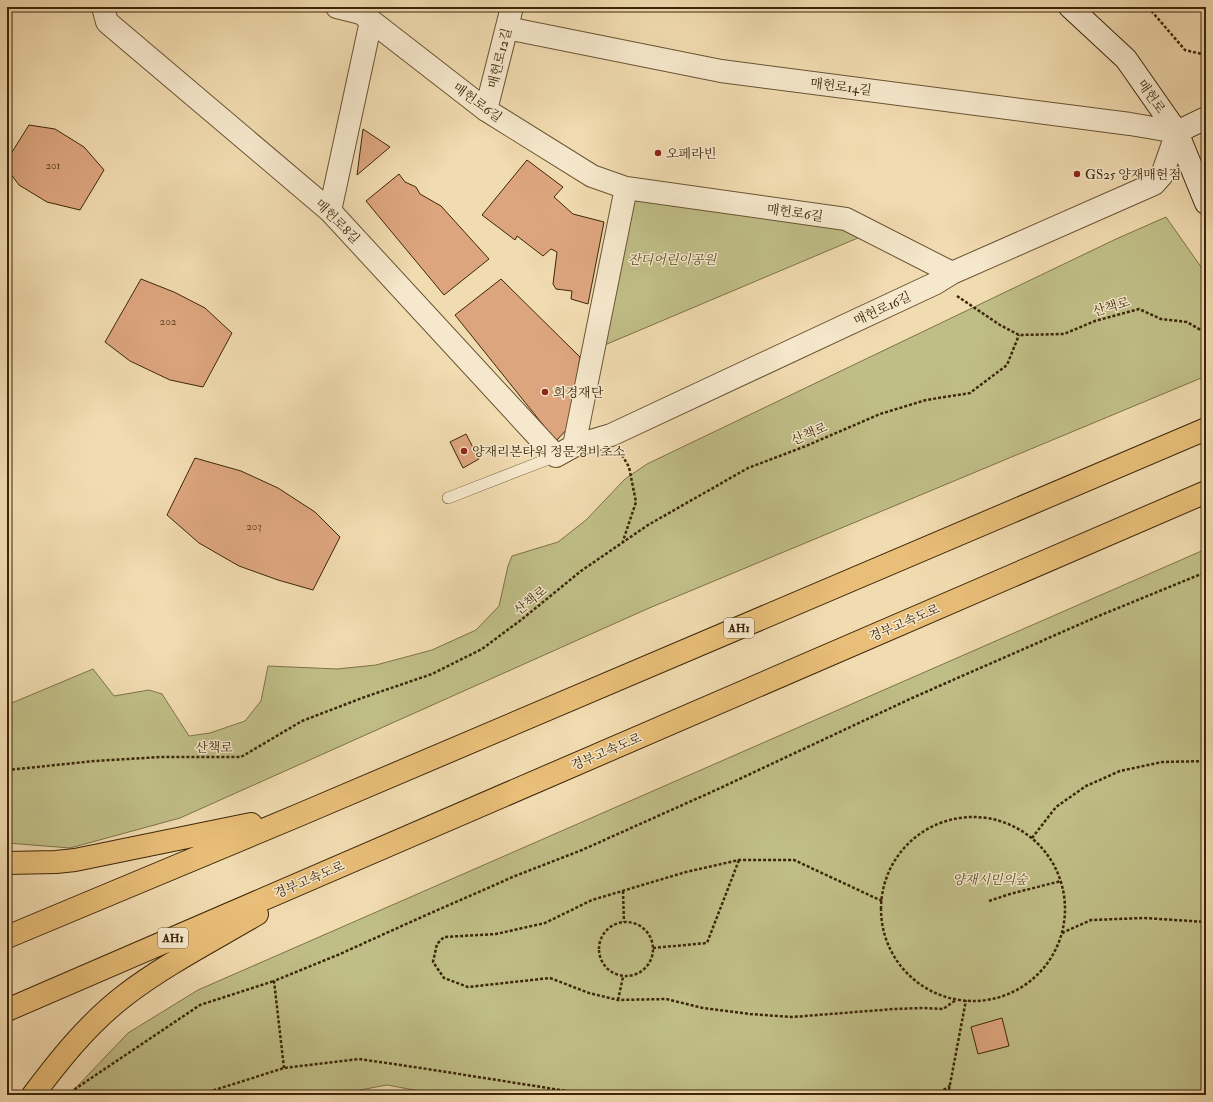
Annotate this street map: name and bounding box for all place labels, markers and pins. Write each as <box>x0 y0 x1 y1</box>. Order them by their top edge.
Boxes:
place label: 오페라빈 <box>666 146 716 162</box>
marker: 오페라빈 <box>653 148 663 158</box>
place label: GS25 양재매헌점 <box>1085 167 1181 183</box>
marker: GS25 양재매헌점 <box>1072 169 1082 179</box>
place label: 희경재단 <box>553 385 604 401</box>
marker: 희경재단 <box>540 387 550 397</box>
place label: 양재리본타워 정문경비초소 <box>472 444 626 460</box>
marker: 양재리본타워 정문경비초소 <box>459 446 469 456</box>

